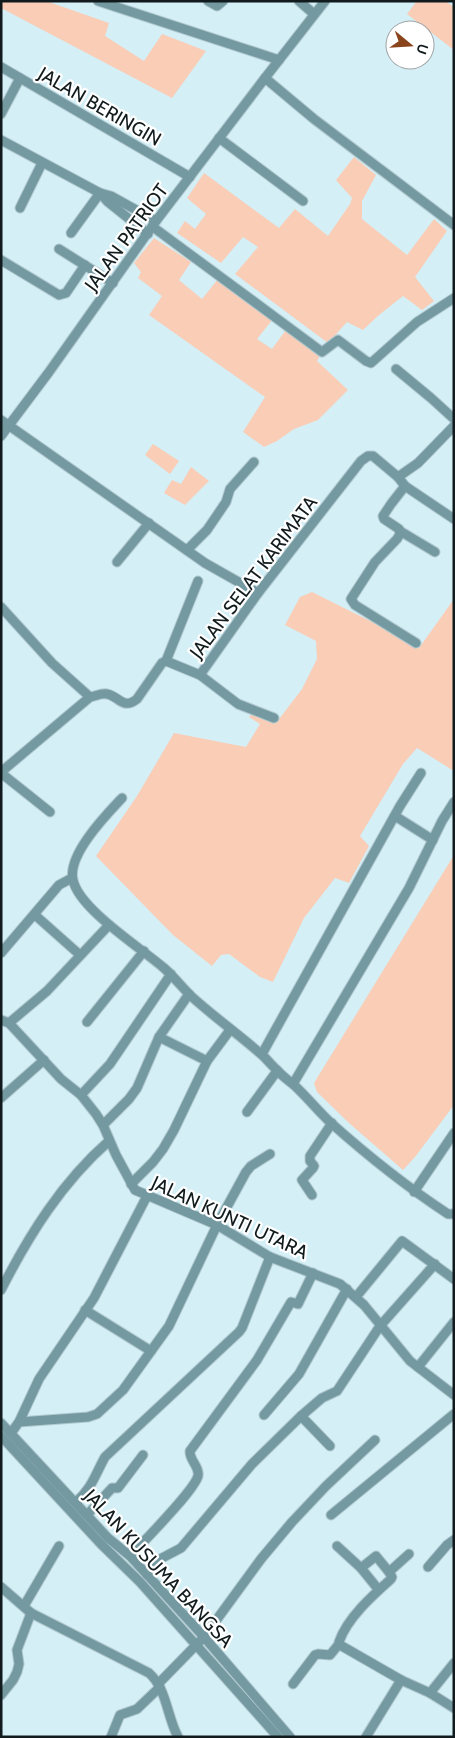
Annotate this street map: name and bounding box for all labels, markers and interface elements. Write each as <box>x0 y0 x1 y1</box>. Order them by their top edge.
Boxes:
north arrow <box>385 20 435 70</box>
text: U <box>412 41 432 57</box>
street label: JALAN BERINGIN <box>33 61 165 151</box>
street label: JALAN PATRIOT <box>79 179 173 296</box>
street label: JALAN SELAT KARIMATA <box>184 491 322 664</box>
street label: JALAN KUNTI UTARA <box>147 1171 312 1264</box>
street label: JALAN KUSUMA BANGSA <box>79 1484 238 1652</box>

